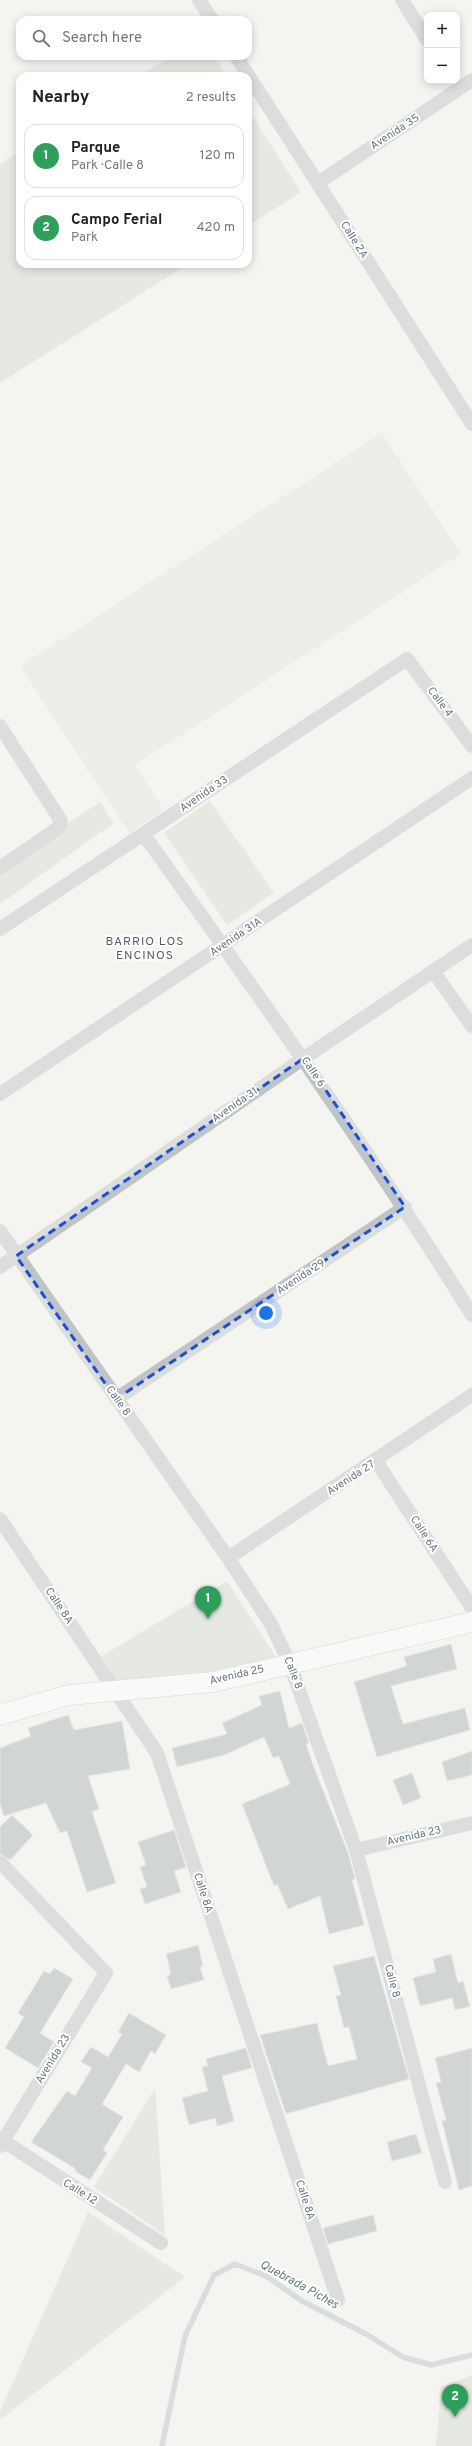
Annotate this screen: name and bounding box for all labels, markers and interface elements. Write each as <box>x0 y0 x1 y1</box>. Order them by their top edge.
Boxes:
map controls <box>424 12 460 84</box>
button: + <box>424 12 460 48</box>
search box <box>16 16 252 60</box>
icon: search <box>30 27 52 49</box>
text: Search here <box>62 29 142 48</box>
button: − <box>424 48 460 84</box>
text: Nearby <box>32 87 89 109</box>
text: 2 results <box>186 90 236 106</box>
street label: Avenida 35 <box>368 111 422 153</box>
text: Parque <box>71 139 120 158</box>
text: 1 <box>43 148 49 164</box>
text: 120 m <box>200 148 235 164</box>
text: Park · Calle 8 <box>71 158 144 174</box>
text: Campo Ferial <box>71 211 162 230</box>
street label: Calle 2A <box>337 219 371 261</box>
text: 2 <box>42 220 50 236</box>
text: 420 m <box>197 220 235 236</box>
text: Park <box>71 230 98 246</box>
street label: Calle 4 <box>424 684 456 720</box>
street label: Avenida 33 <box>177 773 231 815</box>
street label: Avenida 31A <box>207 914 265 960</box>
district label: BARRIO LOS ENCINOS <box>106 934 184 964</box>
street label: Calle 6 <box>298 1054 328 1090</box>
street label: Avenida 31 <box>209 1084 261 1126</box>
street label: Avenida 29 <box>274 1256 328 1298</box>
your location <box>256 1303 276 1323</box>
street label: Calle 8 <box>103 1383 133 1419</box>
street label: Avenida 27 <box>324 1457 378 1499</box>
street label: Calle 6A <box>407 1513 441 1555</box>
street label: Calle 8A <box>42 1585 76 1627</box>
pin: 1 <box>195 1586 221 1619</box>
street label: Calle 8 <box>280 1655 306 1691</box>
street label: Avenida 25 <box>208 1662 266 1688</box>
street label: Avenida 23 <box>385 1823 443 1849</box>
street label: Calle 8A <box>190 1871 216 1915</box>
street label: Calle 8 <box>381 1963 403 1999</box>
street label: Avenida 23 <box>33 2032 73 2086</box>
street label: Calle 12 <box>60 2176 100 2208</box>
street label: Calle 8A <box>292 2178 318 2222</box>
water label: Quebrada Piches <box>257 2257 342 2313</box>
pin: 2 <box>442 2384 468 2417</box>

